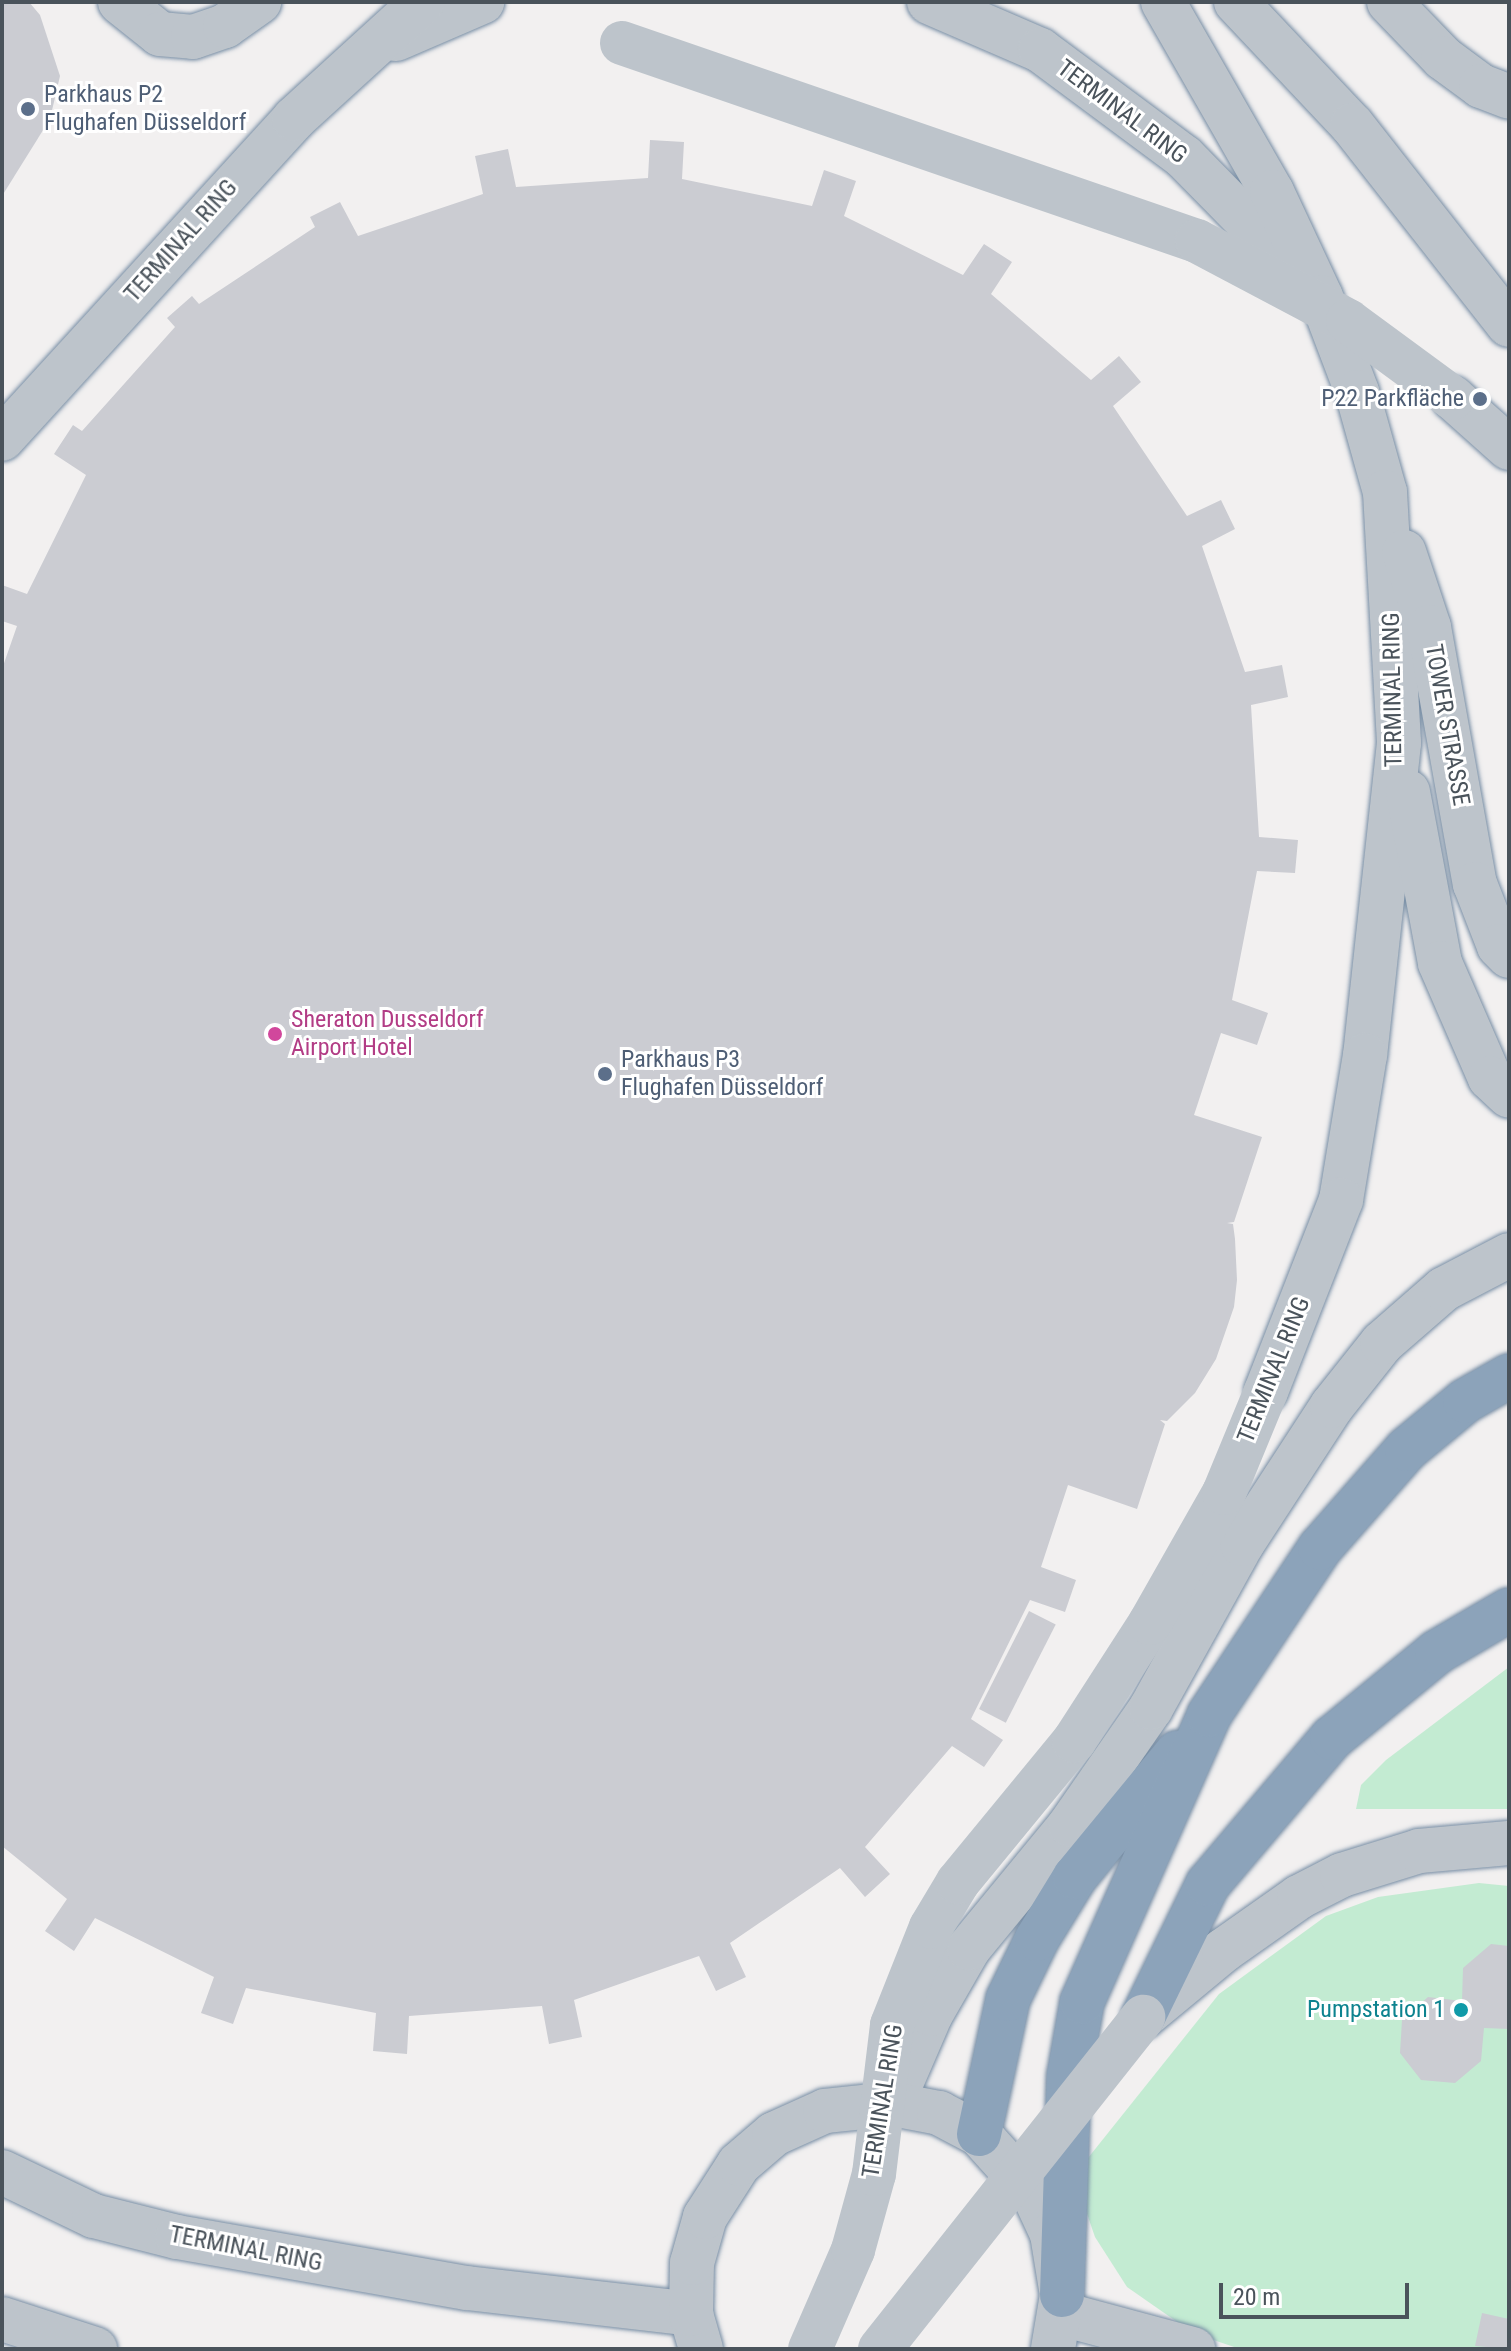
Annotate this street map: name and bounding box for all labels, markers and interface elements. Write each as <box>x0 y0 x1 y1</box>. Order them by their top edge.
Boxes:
street label: TERMINAL RING <box>1051 54 1193 170</box>
place label: Parkhaus P2 Flughafen Düsseldorf <box>44 81 246 137</box>
marker: Parkhaus P2 Flughafen Düsseldorf <box>19 100 37 118</box>
street label: TERMINAL RING <box>118 174 244 308</box>
place label: P22 Parkfläche <box>1321 385 1464 413</box>
marker: P22 Parkfläche <box>1471 390 1489 408</box>
street label: TERMINAL RING <box>1377 612 1409 768</box>
street label: TOWER STRASSE <box>1419 642 1475 808</box>
place label: Sheraton Dusseldorf Airport Hotel <box>291 1006 484 1062</box>
marker: Sheraton Dusseldorf Airport Hotel <box>266 1025 284 1043</box>
place label: Parkhaus P3 Flughafen Düsseldorf <box>621 1046 823 1102</box>
marker: Parkhaus P3 Flughafen Düsseldorf <box>596 1065 614 1083</box>
street label: TERMINAL RING <box>1232 1293 1316 1447</box>
place label: Pumpstation 1 <box>1307 1996 1445 2024</box>
marker: Pumpstation 1 <box>1452 2001 1470 2019</box>
street label: TERMINAL RING <box>857 2022 909 2180</box>
street label: TERMINAL RING <box>167 2220 325 2278</box>
scale bar <box>1223 2267 1413 2317</box>
text: 20 m <box>1233 2283 1280 2311</box>

